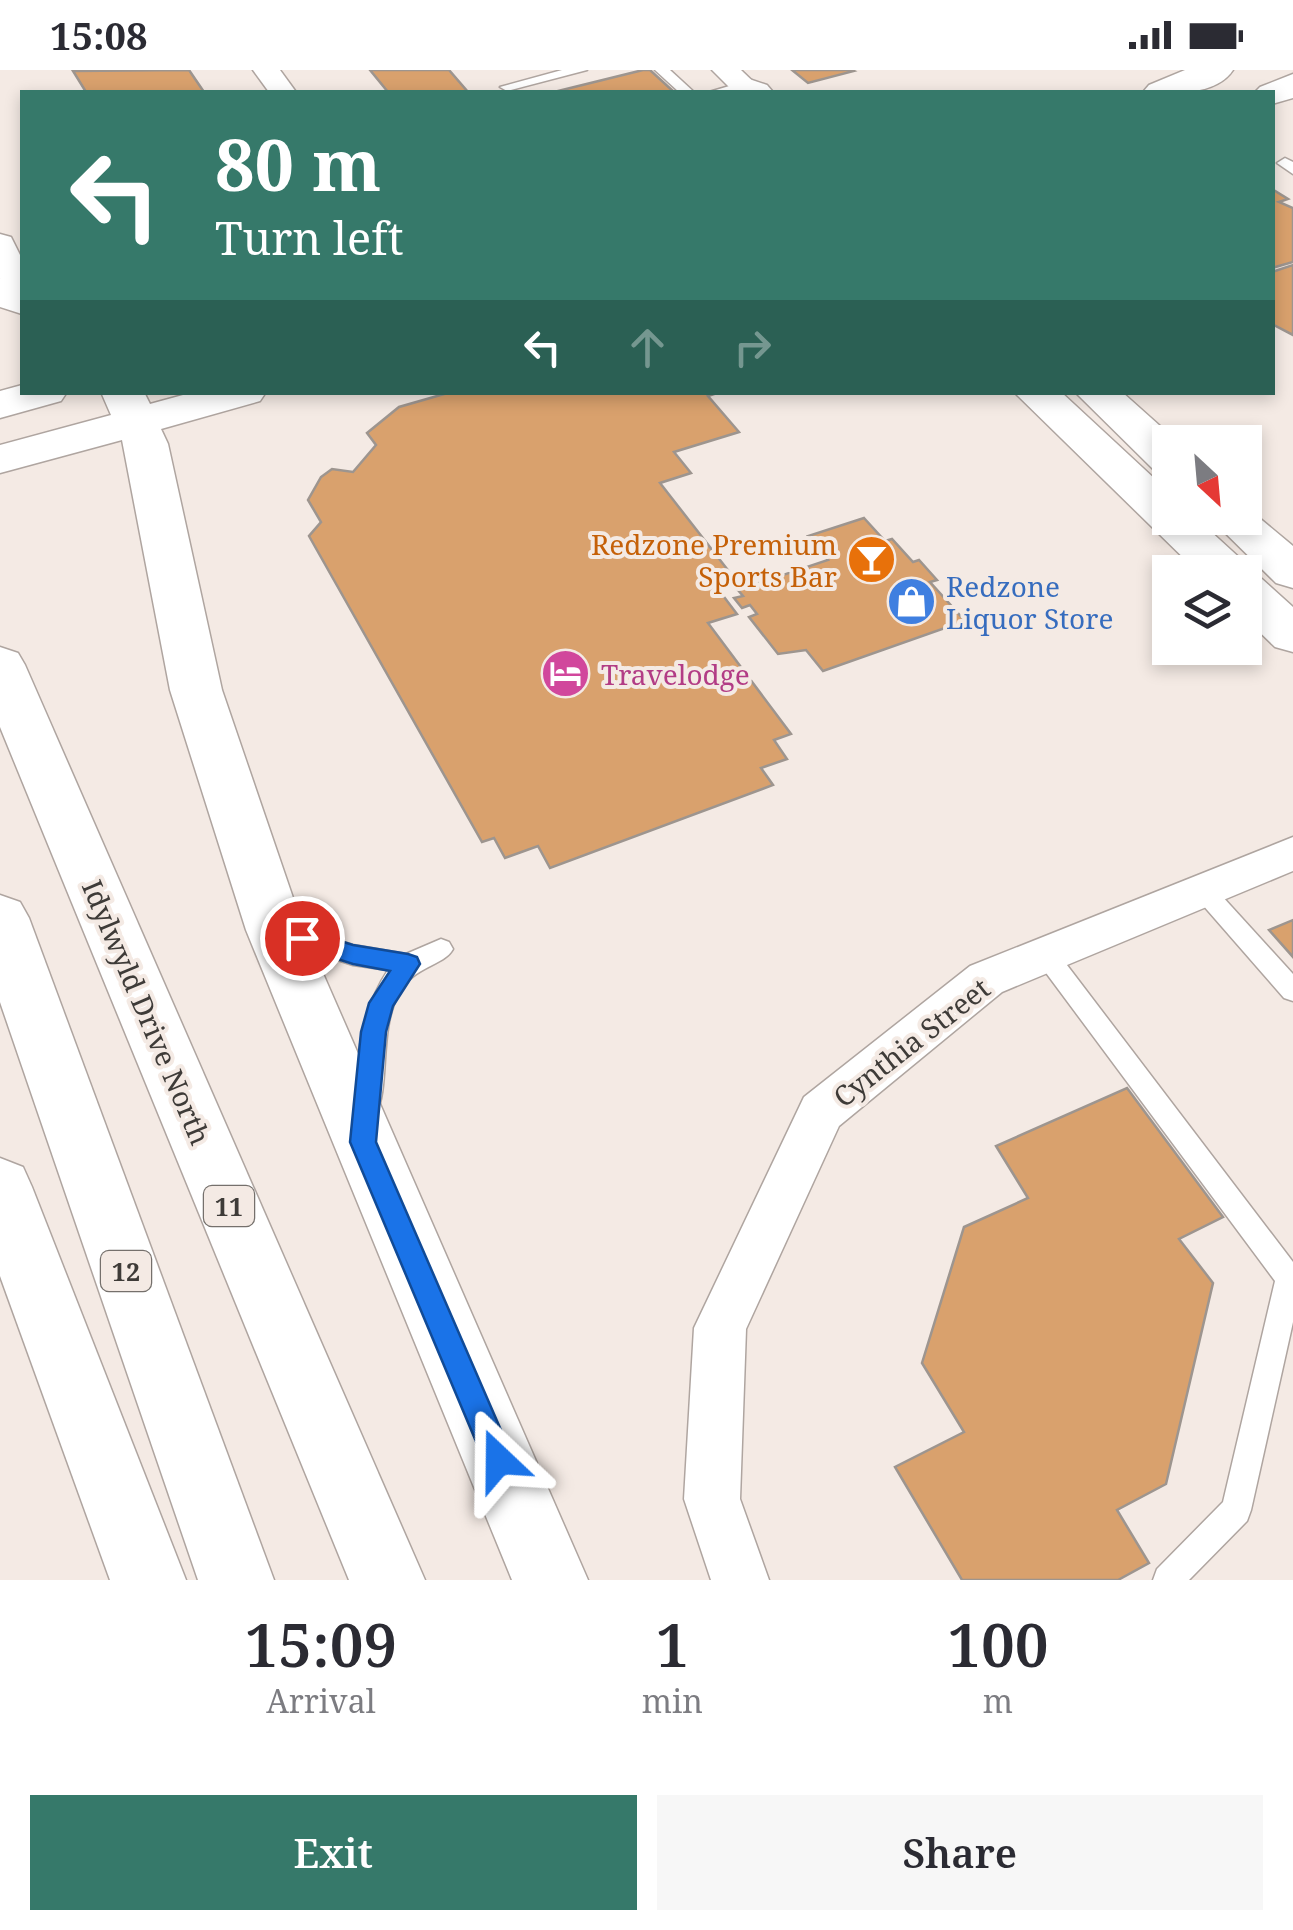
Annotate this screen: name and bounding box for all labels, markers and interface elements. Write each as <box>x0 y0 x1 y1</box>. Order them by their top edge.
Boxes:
text: 15:08 <box>50 9 147 61</box>
text: 80 m <box>215 116 381 212</box>
icon: left <box>50 130 180 260</box>
text: Turn left <box>215 207 404 268</box>
icon: left <box>515 320 570 375</box>
icon: ahead <box>620 320 675 375</box>
icon: right <box>725 320 780 375</box>
north arrow <box>1152 425 1262 535</box>
map controls <box>1152 425 1262 665</box>
place label: Redzone Premium Sports Bar <box>591 525 837 595</box>
bar icon: Redzone Premium Sports Bar <box>846 534 898 586</box>
button: layers <box>1152 555 1262 665</box>
place label: Redzone Liquor Store <box>946 567 1113 637</box>
shop icon: Redzone Liquor Store <box>885 576 937 628</box>
hotel icon: Travelodge <box>540 648 592 700</box>
place label: Travelodge <box>601 655 750 693</box>
street label: Idylwyld Drive North <box>74 874 220 1150</box>
pin <box>260 896 345 981</box>
icon: arrive <box>275 911 330 966</box>
street label: Cynthia Street <box>825 969 997 1115</box>
road number: 11 <box>204 1186 254 1226</box>
road number: 12 <box>101 1251 151 1291</box>
position arrow <box>447 1408 551 1512</box>
text: 15:09 <box>244 1603 397 1685</box>
text: 1 <box>655 1603 689 1685</box>
text: 100 <box>947 1603 1049 1685</box>
text: Arrival <box>266 1679 376 1722</box>
text: min <box>642 1679 703 1722</box>
text: m <box>983 1679 1013 1722</box>
button: Exit <box>30 1795 637 1910</box>
button: Share <box>657 1795 1263 1910</box>

